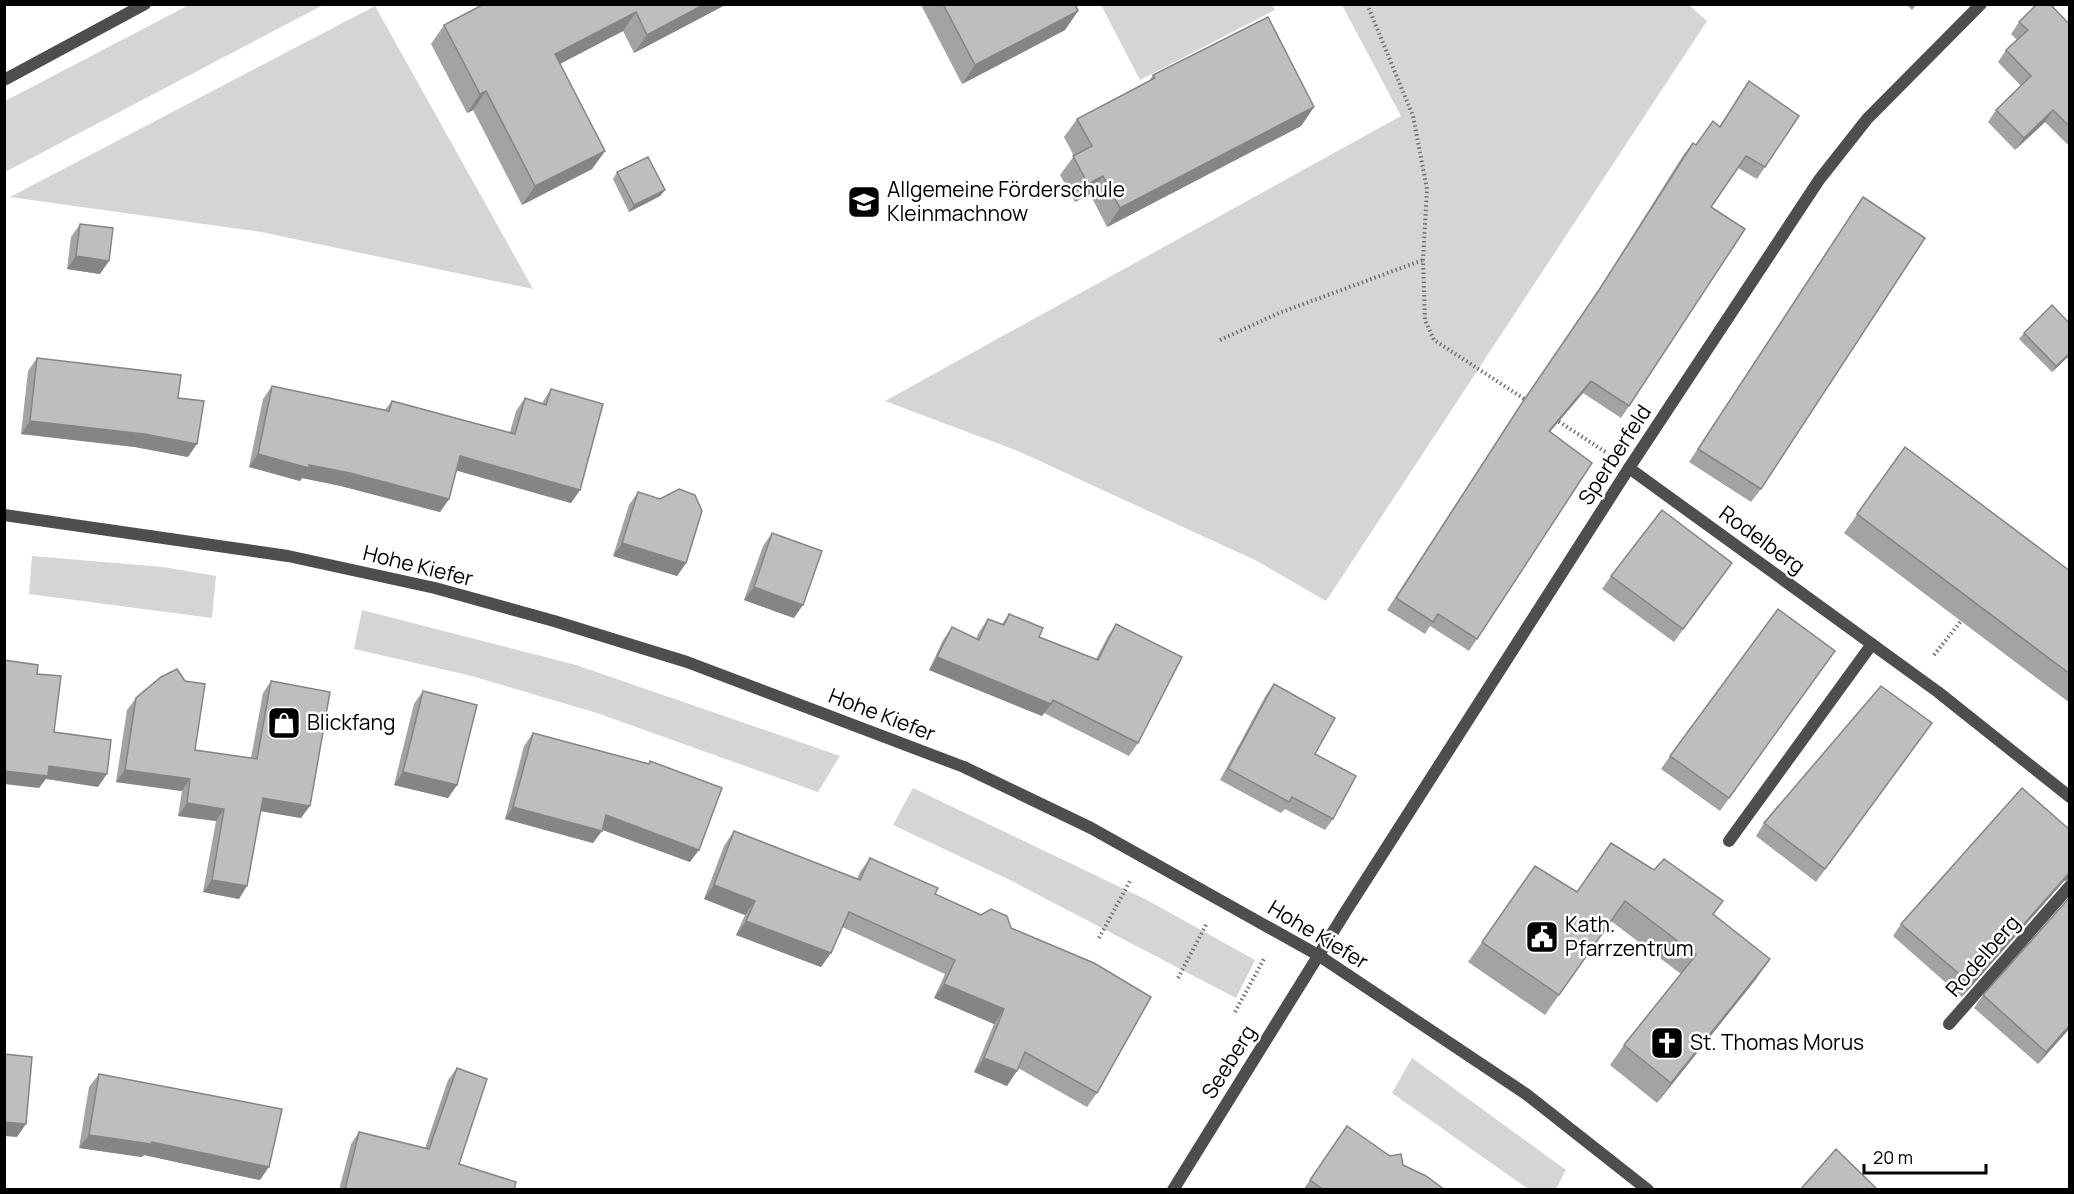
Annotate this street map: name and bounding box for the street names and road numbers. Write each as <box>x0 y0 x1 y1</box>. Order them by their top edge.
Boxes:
street label: Sperberfeld <box>1571 399 1657 510</box>
street label: Rodelberg <box>1714 499 1811 580</box>
street label: Hohe Kiefer <box>360 538 477 592</box>
street label: Hohe Kiefer <box>825 681 940 747</box>
street label: Hohe Kiefer <box>1263 893 1374 975</box>
street label: Rodelberg <box>1939 909 2025 1002</box>
street label: Seeberg <box>1195 1019 1262 1104</box>

